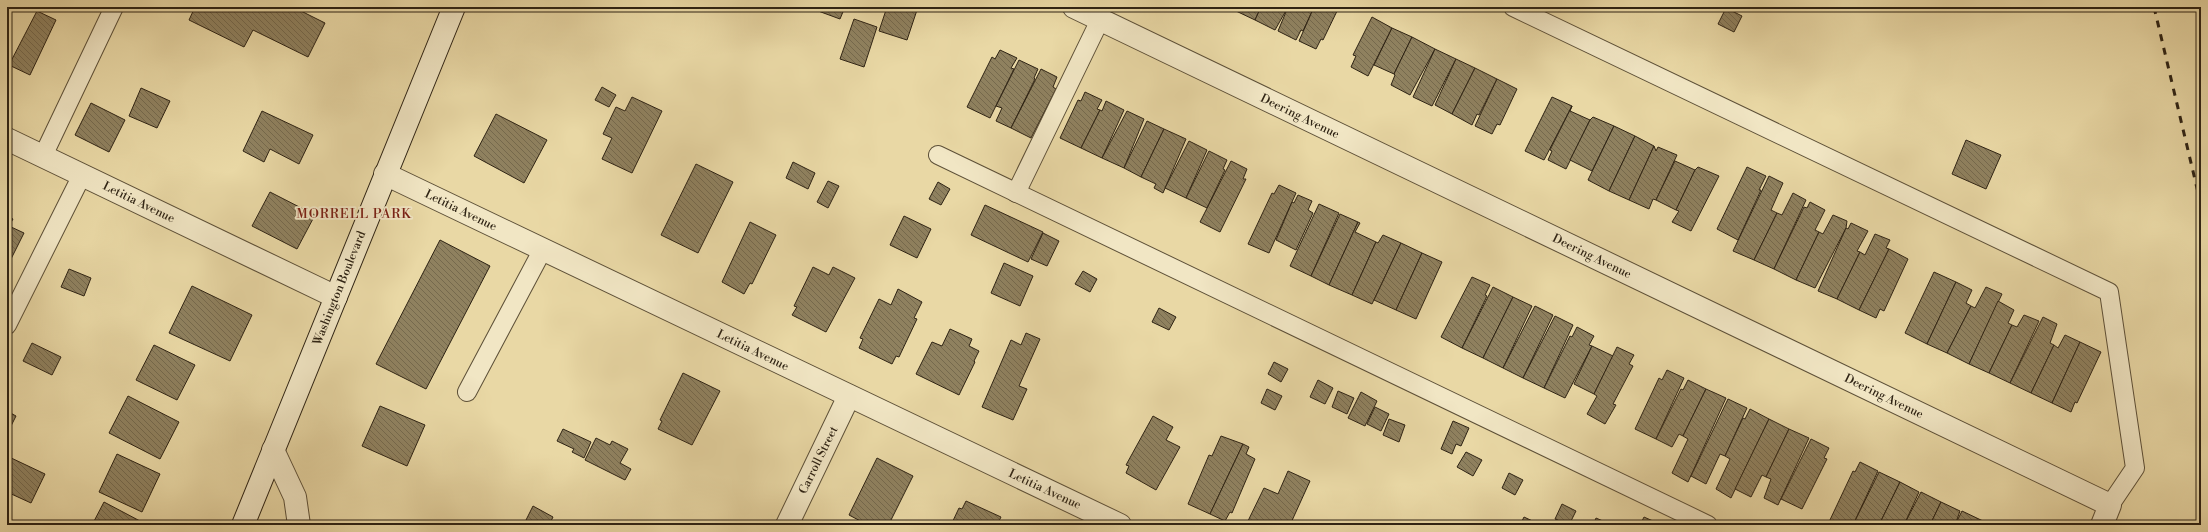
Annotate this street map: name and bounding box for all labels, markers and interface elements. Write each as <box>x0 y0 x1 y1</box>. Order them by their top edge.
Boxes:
street label: Deering Avenue <box>1258 91 1342 142</box>
street label: Letitia Avenue <box>100 179 177 226</box>
street label: Letitia Avenue <box>422 187 499 234</box>
district label: MORRELL PARK <box>296 206 412 222</box>
street label: Washington Boulevard <box>309 229 369 348</box>
street label: Deering Avenue <box>1550 231 1634 282</box>
street label: Letitia Avenue <box>714 327 791 374</box>
street label: Deering Avenue <box>1842 371 1926 422</box>
street label: Carroll Street <box>796 423 842 497</box>
street label: Letitia Avenue <box>1006 466 1083 513</box>

